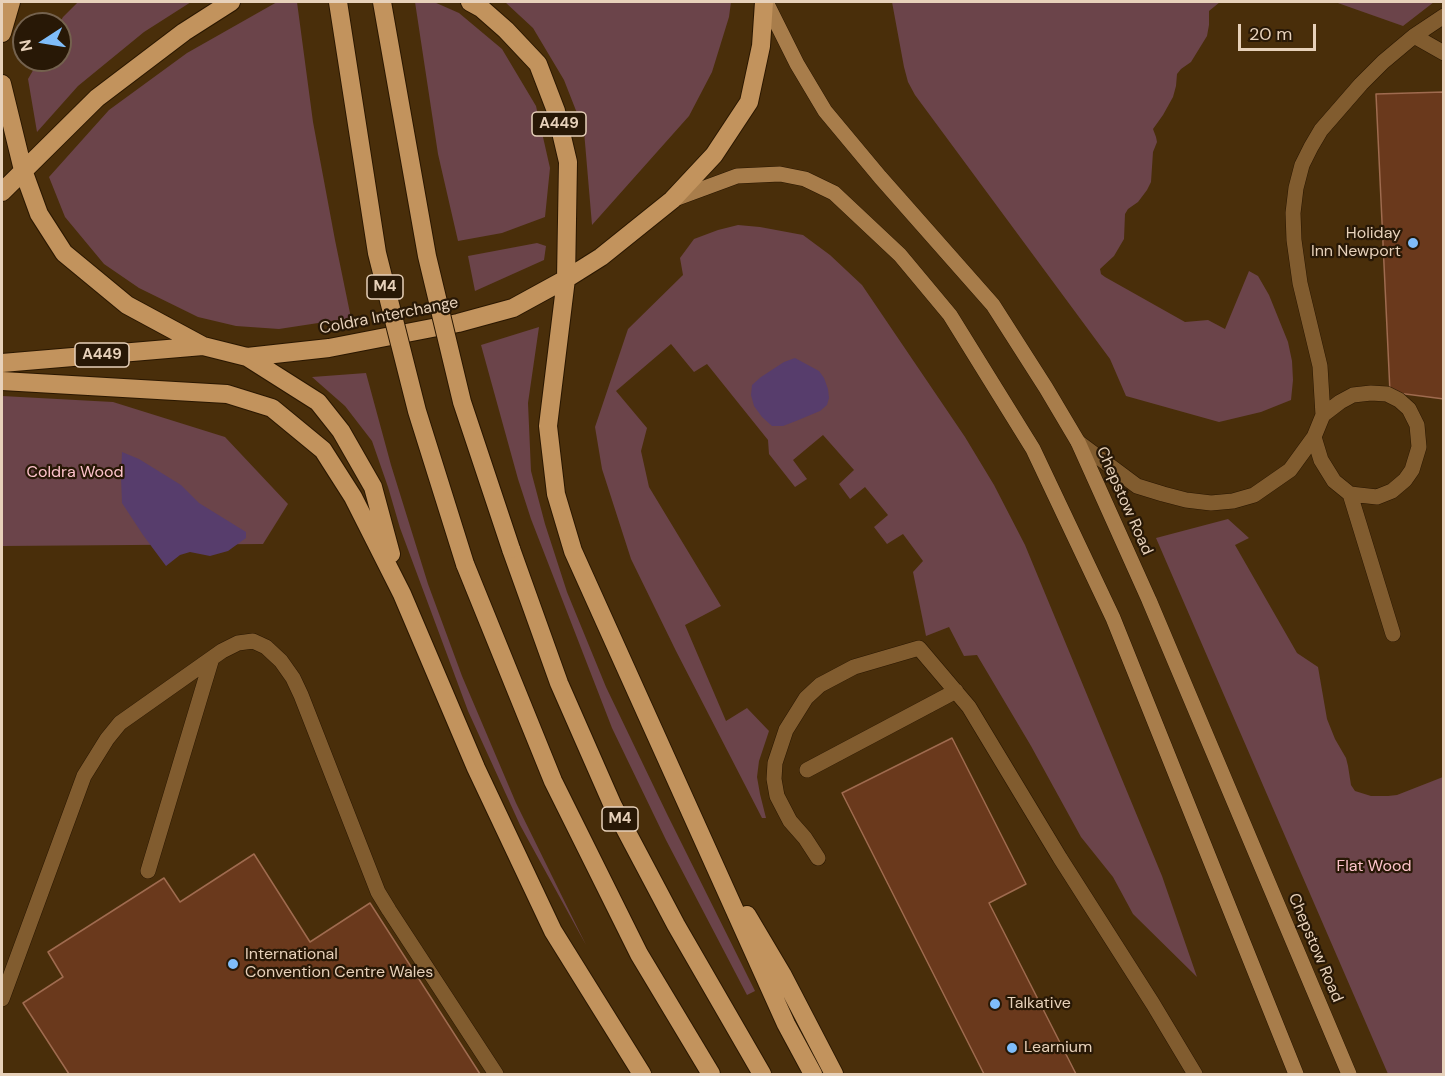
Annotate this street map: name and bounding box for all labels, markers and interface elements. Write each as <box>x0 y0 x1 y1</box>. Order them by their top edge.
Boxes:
north arrow <box>12 12 72 72</box>
scale bar <box>1241 12 1319 50</box>
text: 20 m <box>1249 22 1292 46</box>
text: N <box>14 38 37 53</box>
road number: A449 <box>532 112 586 136</box>
place label: Holiday Inn Newport <box>1311 224 1401 262</box>
marker: Holiday Inn Newport <box>1406 236 1420 250</box>
road number: M4 <box>367 275 403 299</box>
street label: Coldra Interchange <box>318 293 460 339</box>
road number: A449 <box>75 343 129 367</box>
street label: Chepstow Road <box>1092 444 1156 558</box>
park label: Coldra Wood <box>26 463 124 483</box>
road number: M4 <box>602 807 638 831</box>
park label: Flat Wood <box>1337 857 1411 877</box>
street label: Chepstow Road <box>1283 891 1347 1005</box>
place label: International Convention Centre Wales <box>245 945 433 983</box>
marker: International Convention Centre Wales <box>226 957 240 971</box>
place label: Talkative <box>1007 994 1071 1014</box>
marker: Talkative <box>988 997 1002 1011</box>
place label: Learnium <box>1024 1038 1092 1058</box>
marker: Learnium <box>1005 1041 1019 1055</box>

